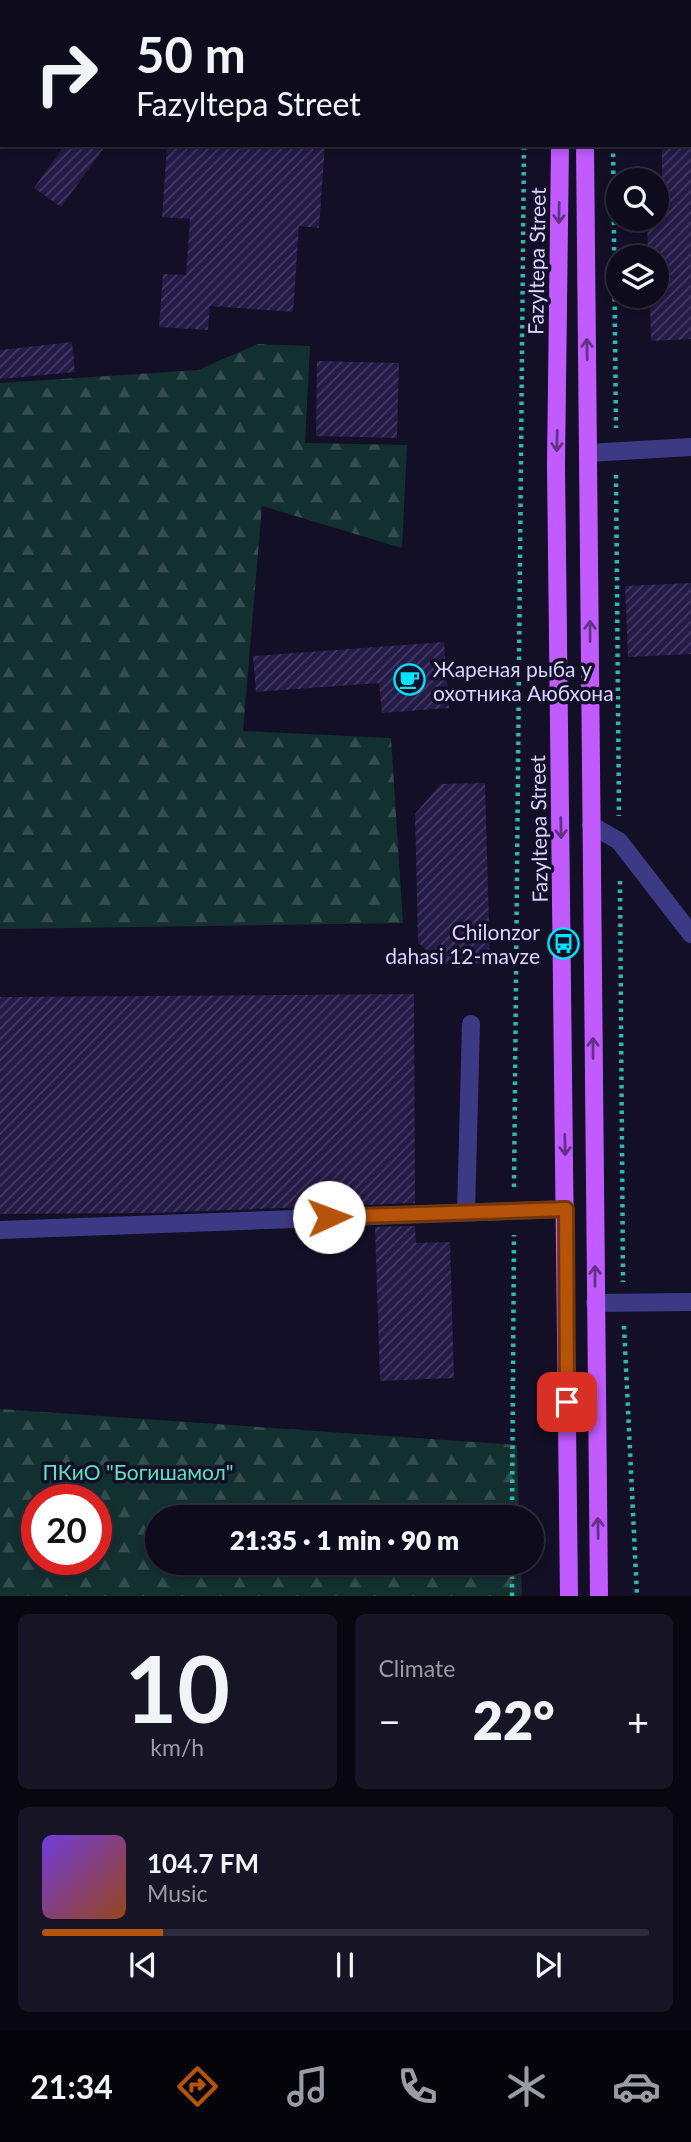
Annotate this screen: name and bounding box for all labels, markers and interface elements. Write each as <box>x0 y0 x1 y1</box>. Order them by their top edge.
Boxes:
text: 50 m <box>136 25 246 83</box>
icon: right <box>21 28 112 119</box>
text: Fazyltepa Street <box>136 84 361 123</box>
map controls <box>606 168 669 308</box>
button: search <box>606 168 669 231</box>
street label: Fazyltepa Street <box>522 187 550 335</box>
one-way arrow <box>552 202 566 225</box>
button: layers <box>606 245 669 308</box>
one-way arrow <box>580 338 594 361</box>
one-way arrow <box>550 429 564 452</box>
one-way arrow <box>583 620 596 643</box>
place label: Жареная рыба у охотника Аюбхона <box>433 656 614 705</box>
cafe icon: Жареная рыба у охотника Аюбхона <box>393 663 427 697</box>
street label: Fazyltepa Street <box>524 755 552 903</box>
one-way arrow <box>554 816 568 839</box>
place label: Chilonzor dahasi 12-mavze <box>385 919 540 968</box>
bus stop icon: Chilonzor dahasi 12-mavze <box>546 926 580 960</box>
one-way arrow <box>586 1037 600 1060</box>
one-way arrow <box>558 1134 572 1157</box>
position arrow <box>292 1180 366 1254</box>
one-way arrow <box>588 1265 602 1288</box>
pin <box>537 1372 597 1432</box>
icon: arrive <box>548 1383 586 1421</box>
park label: ПКиО "Богишамол" <box>42 1459 234 1484</box>
speed limit sign: 20 <box>21 1484 112 1575</box>
one-way arrow <box>591 1517 605 1540</box>
text: 21:35 · 1 min · 90 m <box>230 1524 459 1556</box>
text: 10 <box>124 1633 230 1742</box>
text: Climate <box>379 1654 455 1682</box>
text: 22° <box>473 1689 555 1751</box>
text: − <box>379 1698 401 1744</box>
text: + <box>627 1698 649 1744</box>
text: km/h <box>150 1733 204 1761</box>
text: 104.7 FM <box>147 1847 259 1879</box>
text: Music <box>147 1879 207 1907</box>
icon: previous <box>124 1946 162 1984</box>
icon: pause <box>326 1946 364 1984</box>
icon: next <box>529 1946 567 1984</box>
icon: directions <box>173 2062 222 2111</box>
icon: music <box>283 2062 332 2111</box>
icon: phone <box>393 2062 442 2111</box>
icon: climate <box>502 2062 551 2111</box>
icon: car <box>612 2062 661 2111</box>
text: 21:34 <box>30 2067 113 2106</box>

